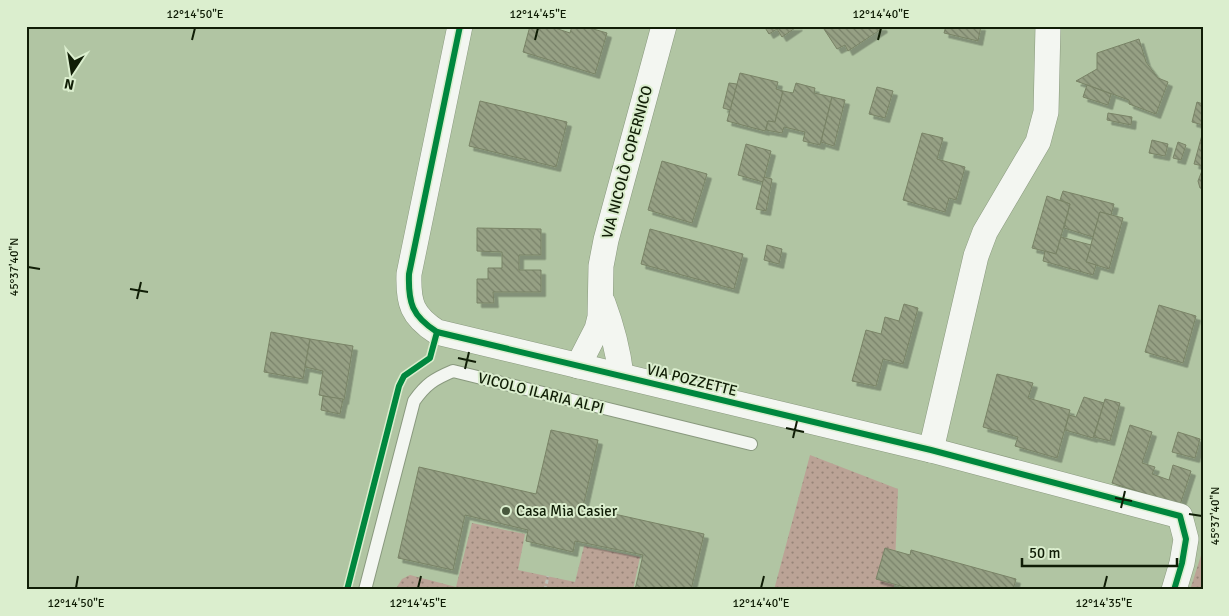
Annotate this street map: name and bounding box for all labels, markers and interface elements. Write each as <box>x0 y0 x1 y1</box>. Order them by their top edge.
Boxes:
text: 12°14'50"E <box>166 7 224 22</box>
text: 12°14'45"E <box>509 7 567 22</box>
text: 12°14'40"E <box>852 7 910 22</box>
north arrow <box>48 48 98 98</box>
text: N <box>63 75 76 94</box>
street label: VIA NICOLÒ COPERNICO <box>597 83 656 241</box>
text: 45°37'40"N <box>7 238 22 296</box>
street label: VIA POZZETTE <box>645 360 739 400</box>
street label: VICOLO ILARIA ALPI <box>476 369 606 417</box>
text: 45°37'40"N <box>1208 487 1223 545</box>
place label: Casa Mia Casier <box>516 502 618 520</box>
marker: Casa Mia Casier <box>500 505 512 517</box>
scale bar <box>1022 536 1176 568</box>
text: 50 m <box>1029 544 1060 562</box>
text: 12°14'50"E <box>47 596 105 611</box>
text: 12°14'45"E <box>389 596 447 611</box>
text: 12°14'40"E <box>732 596 790 611</box>
text: 12°14'35"E <box>1075 596 1133 611</box>

